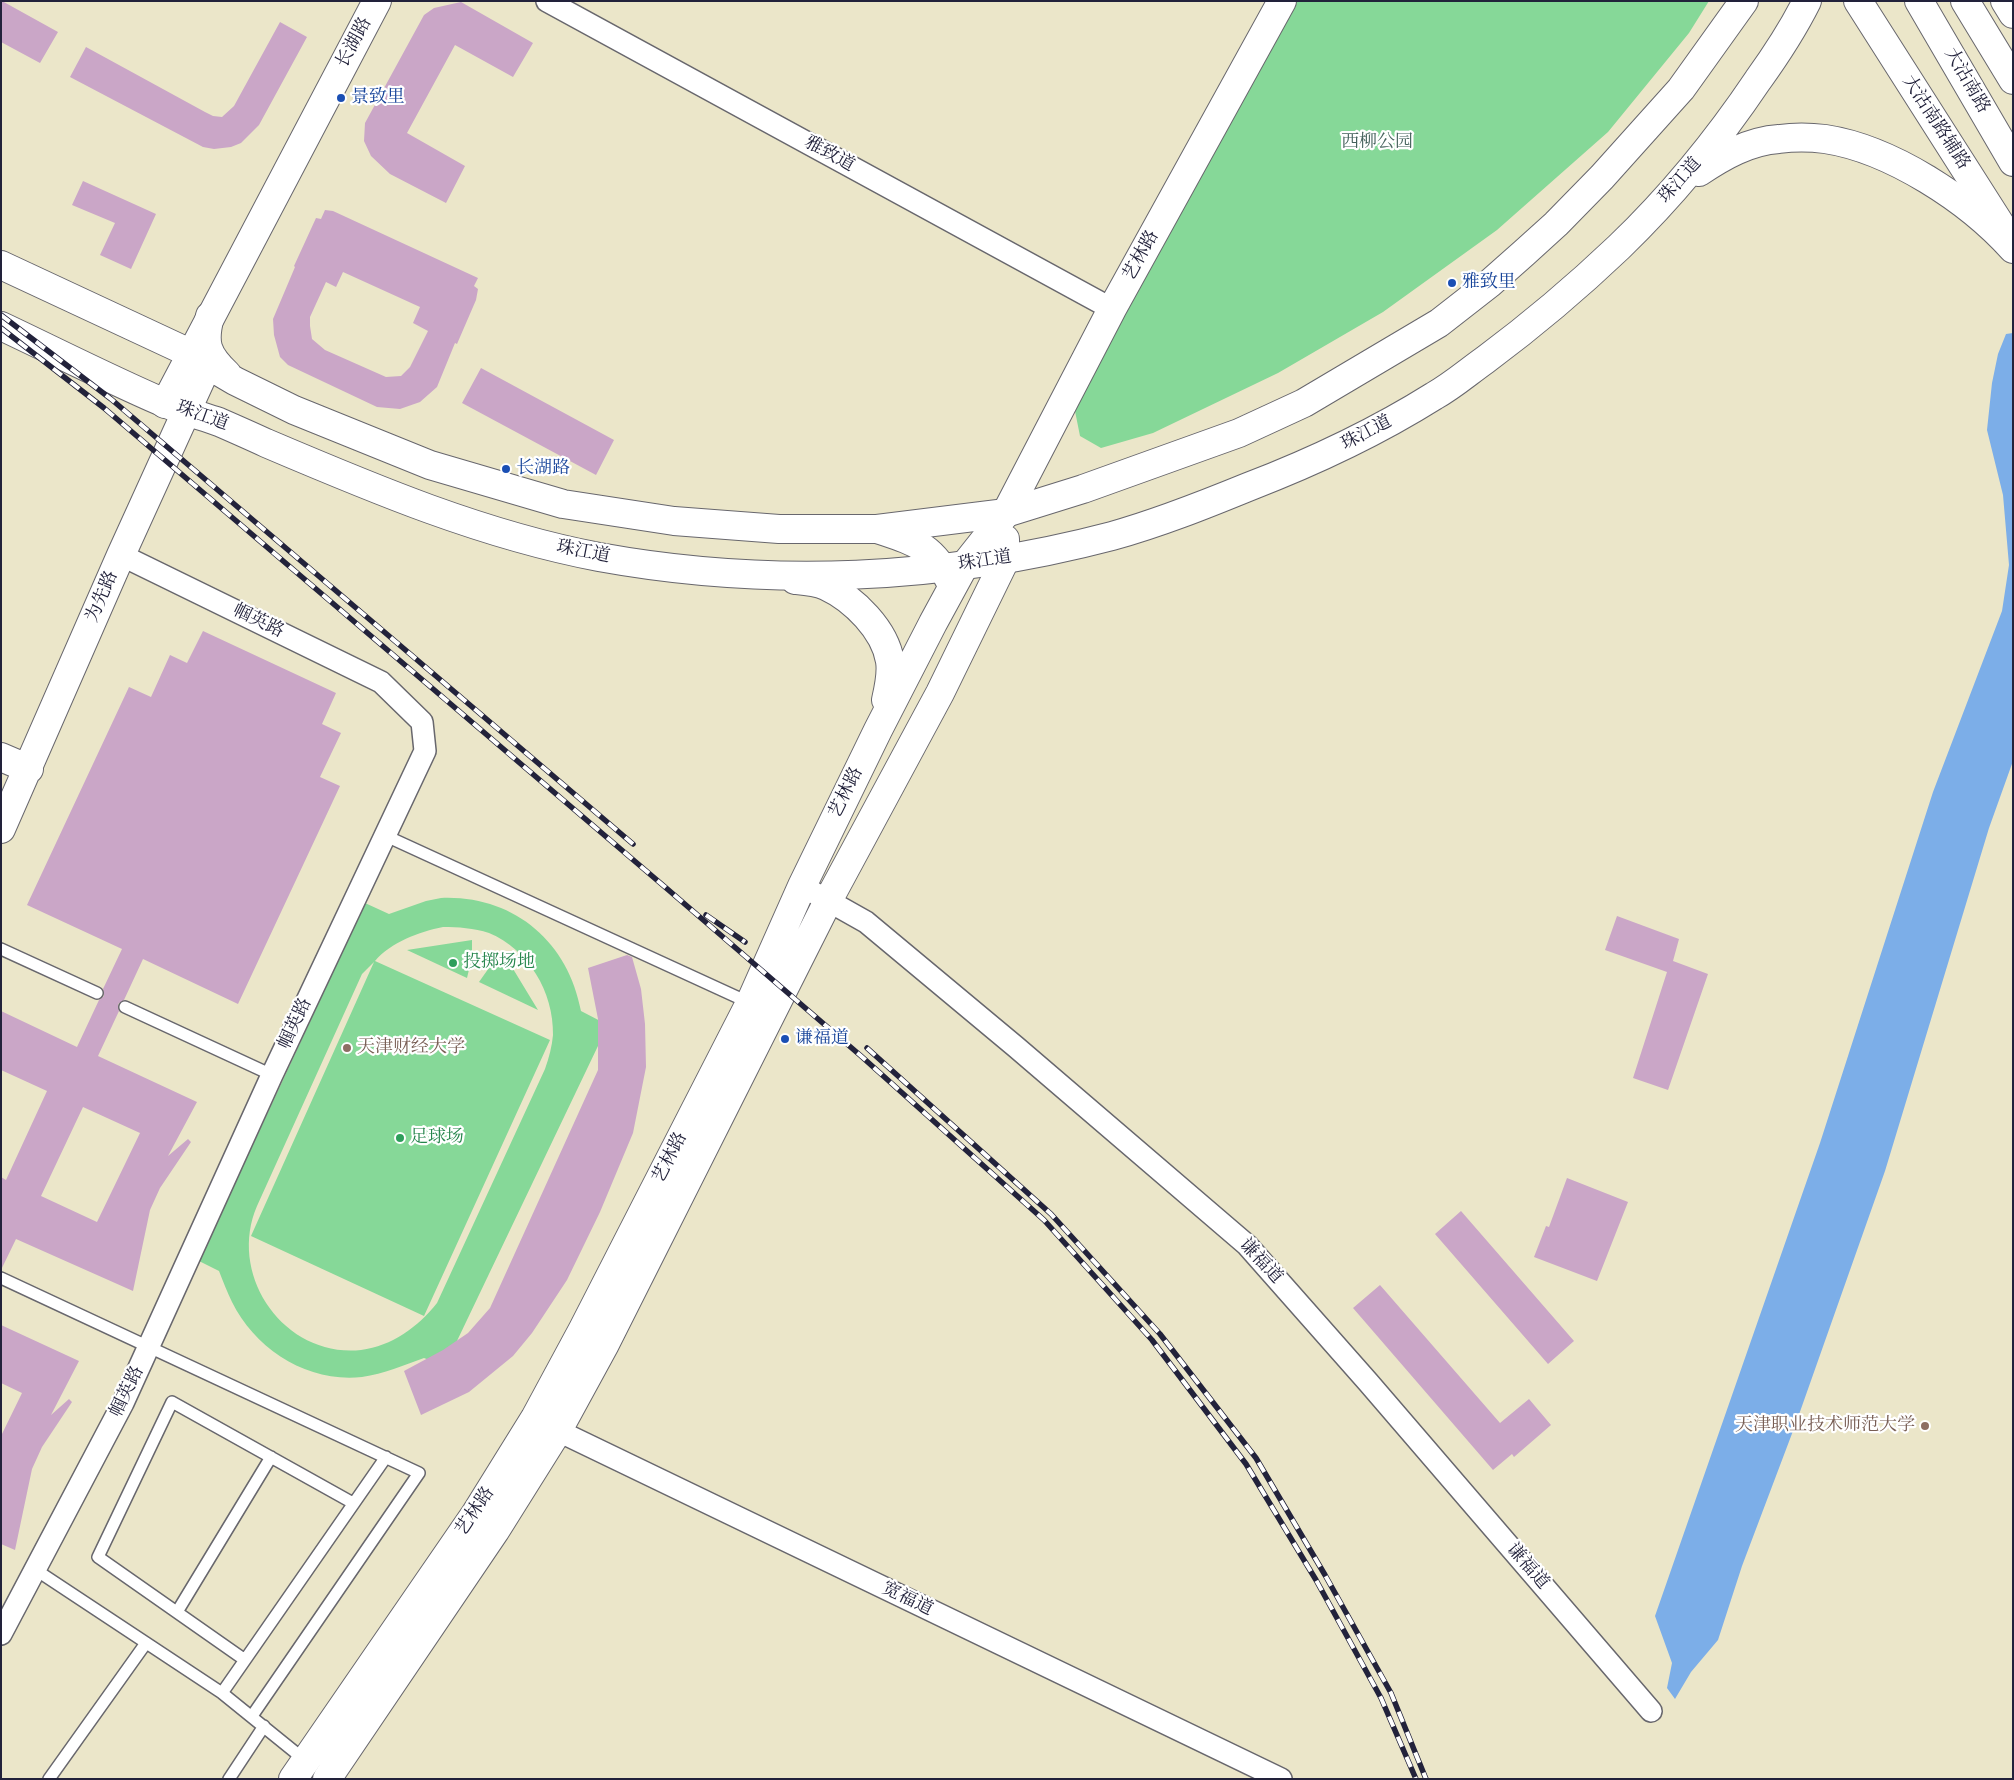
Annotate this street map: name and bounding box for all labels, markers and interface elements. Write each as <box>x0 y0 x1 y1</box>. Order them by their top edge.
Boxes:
street label: 长湖路 <box>333 14 377 72</box>
street label: 大沽南路 <box>1939 44 1993 118</box>
street label: 大沽南路辅路 <box>1897 72 1973 174</box>
place label: 景致里 <box>351 87 405 109</box>
marker: 景致里 <box>335 92 347 104</box>
street label: 雅致道 <box>800 132 858 178</box>
park label: 西柳公园 <box>1341 132 1413 154</box>
street label: 珠江道 <box>1655 154 1707 208</box>
street label: 艺林路 <box>1119 227 1165 285</box>
place label: 雅致里 <box>1462 272 1516 294</box>
marker: 雅致里 <box>1446 277 1458 289</box>
street label: 珠江道 <box>173 398 231 436</box>
street label: 珠江道 <box>1338 412 1396 456</box>
place label: 长湖路 <box>516 458 570 480</box>
marker: 长湖路 <box>500 463 512 475</box>
street label: 珠江道 <box>554 537 612 569</box>
street label: 珠江道 <box>957 547 1013 577</box>
street label: 为先路 <box>83 568 123 626</box>
street label: 帼英路 <box>229 600 287 644</box>
street label: 艺林路 <box>825 764 869 822</box>
place label: 投掷场地 <box>463 952 535 974</box>
marker: 投掷场地 <box>447 957 459 969</box>
street label: 帼英路 <box>275 995 317 1053</box>
place label: 谦福道 <box>795 1028 849 1050</box>
marker: 谦福道 <box>779 1033 791 1045</box>
place label: 天津财经大学 <box>357 1037 465 1059</box>
marker: 天津财经大学 <box>341 1042 353 1054</box>
place label: 足球场 <box>410 1127 464 1149</box>
street label: 艺林路 <box>649 1129 693 1187</box>
marker: 足球场 <box>394 1132 406 1144</box>
street label: 谦福道 <box>1234 1235 1286 1289</box>
street label: 帼英路 <box>106 1363 150 1421</box>
place label: 天津职业技术师范大学 <box>1735 1415 1915 1437</box>
marker: 天津职业技术师范大学 <box>1919 1420 1931 1432</box>
street label: 艺林路 <box>452 1484 500 1540</box>
street label: 谦福道 <box>1501 1540 1553 1594</box>
street label: 宽福道 <box>878 1578 936 1622</box>

